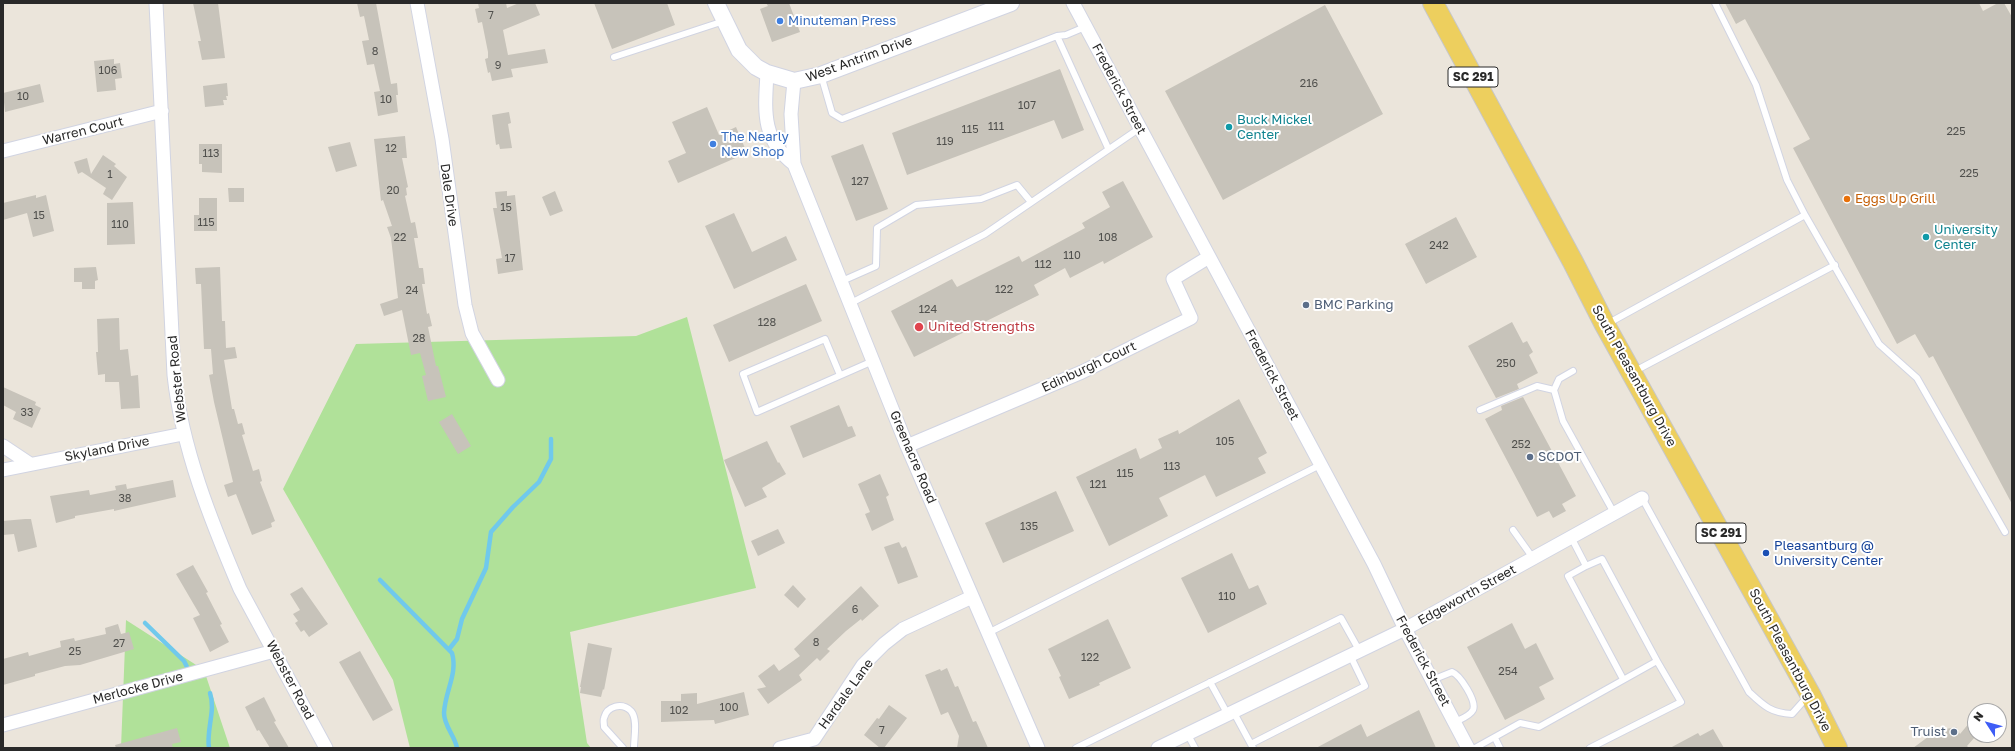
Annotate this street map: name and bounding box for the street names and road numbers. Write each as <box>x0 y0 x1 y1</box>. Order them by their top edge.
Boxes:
street label: West Antrim Drive <box>804 32 914 86</box>
street label: Frederick Street <box>1089 41 1149 137</box>
road number: SC 291 <box>1448 67 1498 87</box>
street label: Warren Court <box>41 113 125 149</box>
street label: Dale Drive <box>437 162 461 228</box>
street label: South Pleasantburg Drive <box>1589 303 1679 449</box>
street label: Frederick Street <box>1242 327 1302 423</box>
street label: Webster Road <box>165 335 189 423</box>
street label: Edinburgh Court <box>1039 338 1139 396</box>
street label: Greenacre Road <box>886 408 940 506</box>
street label: Skyland Drive <box>63 433 151 465</box>
road number: SC 291 <box>1696 523 1746 543</box>
street label: Edgeworth Street <box>1415 562 1519 628</box>
street label: South Pleasantburg Drive <box>1746 586 1834 734</box>
street label: Frederick Street <box>1393 613 1453 709</box>
street label: Webster Road <box>263 638 317 722</box>
street label: Hardale Lane <box>815 656 877 732</box>
street label: Merlocke Drive <box>91 668 185 708</box>

